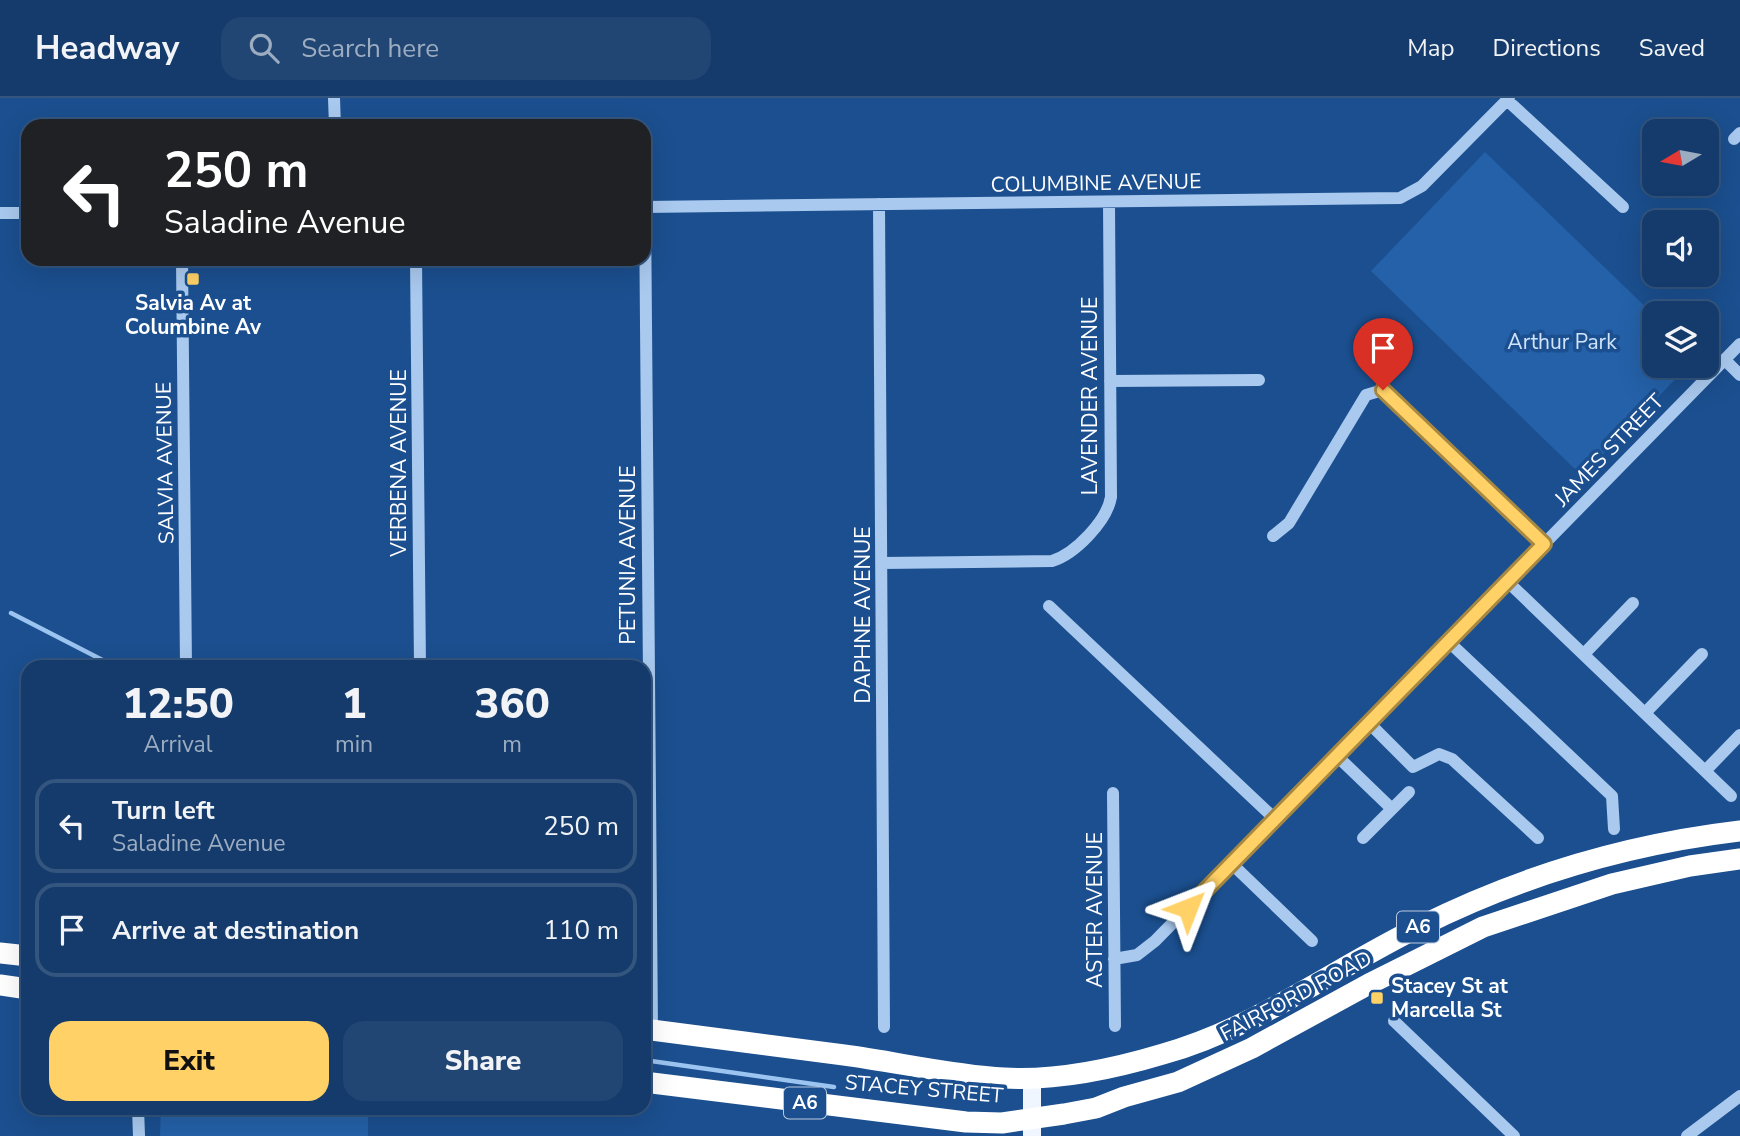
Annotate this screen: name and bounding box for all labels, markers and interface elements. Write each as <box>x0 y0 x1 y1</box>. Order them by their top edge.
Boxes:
search box <box>221 17 711 80</box>
text: Headway <box>35 26 179 71</box>
icon: search <box>245 29 283 67</box>
text: Search here <box>301 31 439 66</box>
text: Map <box>1407 32 1454 64</box>
text: Directions <box>1492 32 1601 64</box>
text: Saved <box>1639 32 1705 64</box>
north arrow <box>1642 119 1718 196</box>
map controls <box>1642 119 1719 378</box>
text: 250 m <box>164 137 308 204</box>
icon: left <box>49 147 140 238</box>
street label: COLUMBINE AVENUE <box>990 167 1202 199</box>
text: Saladine Avenue <box>164 201 405 244</box>
button: sound <box>1642 210 1719 287</box>
marker: Salvia Av at Columbine Av <box>185 271 201 287</box>
place label: Salvia Av at Columbine Av <box>125 289 262 341</box>
street label: LAVENDER AVENUE <box>1076 297 1104 495</box>
button: layers <box>1642 301 1719 378</box>
pin <box>1353 318 1413 390</box>
park label: Arthur Park <box>1507 328 1617 356</box>
icon: arrive <box>1364 329 1402 367</box>
street label: VERBENA AVENUE <box>385 369 413 558</box>
street label: SALVIA AVENUE <box>150 382 180 544</box>
street label: JAMES STREET <box>1547 387 1670 513</box>
street label: PETUNIA AVENUE <box>614 466 642 644</box>
street label: DAPHNE AVENUE <box>849 526 877 704</box>
text: 12:50 <box>122 676 234 733</box>
text: 1 <box>341 676 367 733</box>
text: 360 <box>474 676 550 733</box>
text: Arrival <box>143 729 213 760</box>
text: min <box>335 729 373 760</box>
text: m <box>502 729 522 760</box>
text: Turn left <box>112 793 215 828</box>
icon: left <box>53 807 91 845</box>
text: 250 m <box>543 809 619 844</box>
text: Saladine Avenue <box>112 828 286 859</box>
street label: ASTER AVENUE <box>1081 832 1109 988</box>
position arrow <box>1151 871 1225 945</box>
icon: arrive <box>53 911 91 949</box>
road number: A6 <box>1397 912 1439 942</box>
text: Arrive at destination <box>112 913 359 948</box>
text: 110 m <box>543 913 619 948</box>
street label: FAIRFORD ROAD <box>1215 944 1377 1048</box>
place label: Stacey St at Marcella St <box>1391 972 1509 1024</box>
marker: Stacey St at Marcella St <box>1369 990 1385 1006</box>
button: Exit <box>49 1021 329 1101</box>
button: Share <box>343 1021 623 1101</box>
street label: STACEY STREET <box>844 1068 1005 1110</box>
road number: A6 <box>784 1088 826 1119</box>

